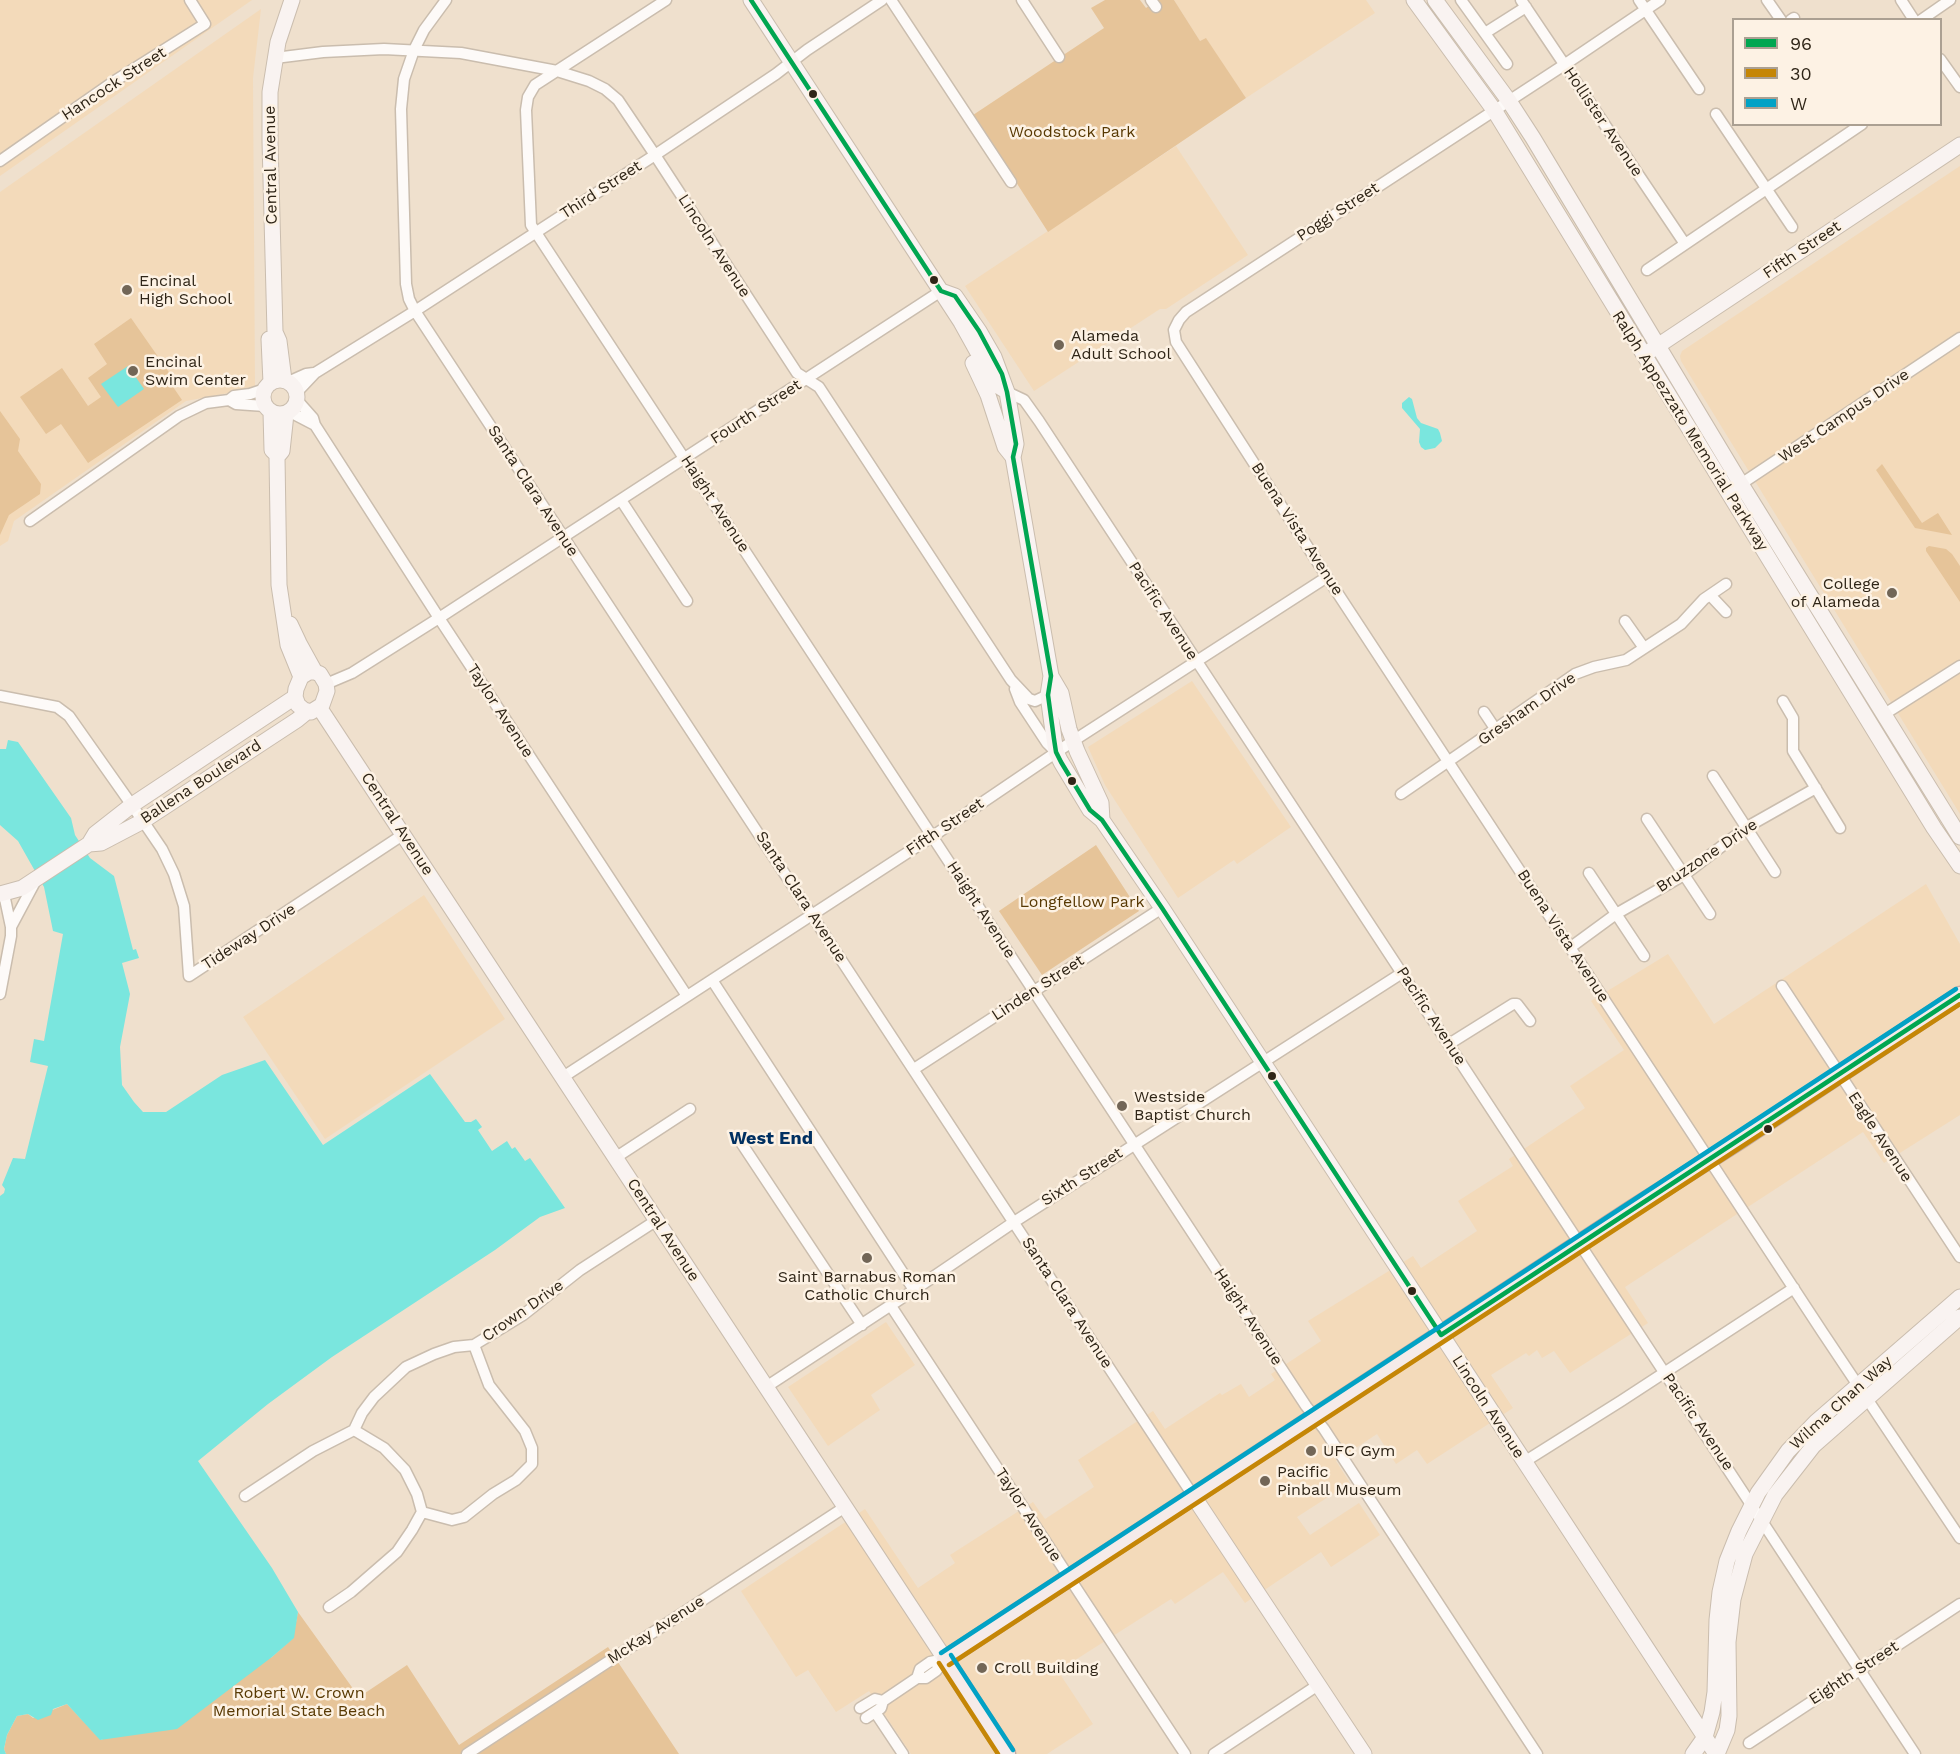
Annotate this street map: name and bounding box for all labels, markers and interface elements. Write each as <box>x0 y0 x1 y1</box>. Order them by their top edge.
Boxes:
legend <box>1732 18 1942 126</box>
text: 96 <box>1790 33 1812 54</box>
street label: Hancock Street <box>58 43 170 125</box>
street label: Hollister Avenue <box>1559 63 1647 181</box>
text: 30 <box>1790 63 1812 84</box>
unlabelled marker <box>807 88 819 100</box>
text: W <box>1790 93 1807 114</box>
street label: Central Avenue <box>260 105 282 225</box>
park label: Woodstock Park <box>1009 122 1135 142</box>
street label: Third Street <box>557 157 645 223</box>
street label: Poggi Street <box>1293 178 1383 246</box>
street label: Lincoln Avenue <box>674 191 754 301</box>
street label: Fifth Street <box>1759 217 1845 283</box>
place label: Encinal High School <box>139 271 232 309</box>
unlabelled marker <box>928 274 940 286</box>
marker: Encinal High School <box>120 283 134 297</box>
street label: Ralph Appezzato Memorial Parkway <box>1608 307 1772 555</box>
place label: Alameda Adult School <box>1071 326 1171 364</box>
marker: Alameda Adult School <box>1052 338 1066 352</box>
place label: Encinal Swim Center <box>145 352 246 390</box>
marker: Encinal Swim Center <box>126 364 140 378</box>
street label: West Campus Drive <box>1775 365 1913 467</box>
street label: Fourth Street <box>707 375 805 449</box>
street label: Santa Clara Avenue <box>483 422 583 560</box>
street label: Haight Avenue <box>676 452 754 556</box>
street label: Buena Vista Avenue <box>1247 459 1347 599</box>
street label: Pacific Avenue <box>1124 558 1202 664</box>
place label: College of Alameda <box>1791 574 1880 612</box>
marker: College of Alameda <box>1885 586 1899 600</box>
street label: Taylor Avenue <box>463 660 537 762</box>
street label: Gresham Drive <box>1474 668 1580 750</box>
street label: Ballena Boulevard <box>137 736 265 828</box>
street label: Central Avenue <box>357 769 437 879</box>
unlabelled marker <box>1066 775 1078 787</box>
street label: Fifth Street <box>902 794 988 860</box>
street label: Bruzzone Drive <box>1653 815 1761 897</box>
street label: Santa Clara Avenue <box>751 828 851 966</box>
street label: Haight Avenue <box>942 858 1020 962</box>
street label: Buena Vista Avenue <box>1513 866 1613 1006</box>
park label: Longfellow Park <box>1019 892 1145 912</box>
street label: Tideway Drive <box>198 900 300 974</box>
street label: Linden Street <box>988 951 1088 1025</box>
street label: Pacific Avenue <box>1392 963 1470 1069</box>
unlabelled marker <box>1266 1070 1278 1082</box>
place label: Westside Baptist Church <box>1134 1087 1251 1125</box>
street label: Eagle Avenue <box>1844 1088 1916 1186</box>
marker: Westside Baptist Church <box>1115 1099 1129 1113</box>
unlabelled marker <box>1762 1123 1774 1135</box>
district label: West End <box>729 1128 813 1150</box>
street label: Sixth Street <box>1038 1144 1126 1210</box>
street label: Central Avenue <box>623 1175 703 1285</box>
street label: Santa Clara Avenue <box>1017 1234 1117 1372</box>
marker: Saint Barnabus Roman Catholic Church <box>860 1251 874 1265</box>
street label: Haight Avenue <box>1209 1265 1287 1369</box>
place label: Saint Barnabus Roman Catholic Church <box>778 1267 956 1305</box>
street label: Crown Drive <box>479 1276 567 1346</box>
unlabelled marker <box>1406 1285 1418 1297</box>
street label: Lincoln Avenue <box>1448 1352 1528 1462</box>
street label: Wilma Chan Way <box>1786 1352 1896 1454</box>
street label: Pacific Avenue <box>1658 1370 1738 1474</box>
place label: UFC Gym <box>1323 1441 1395 1461</box>
marker: UFC Gym <box>1304 1444 1318 1458</box>
place label: Pacific Pinball Museum <box>1277 1462 1401 1500</box>
street label: Taylor Avenue <box>991 1464 1065 1566</box>
marker: Pacific Pinball Museum <box>1258 1474 1272 1488</box>
street label: McKay Avenue <box>604 1592 708 1668</box>
street label: Eighth Street <box>1806 1637 1902 1709</box>
place label: Croll Building <box>994 1658 1098 1678</box>
marker: Croll Building <box>975 1661 989 1675</box>
park label: Robert W. Crown Memorial State Beach <box>213 1683 385 1721</box>

